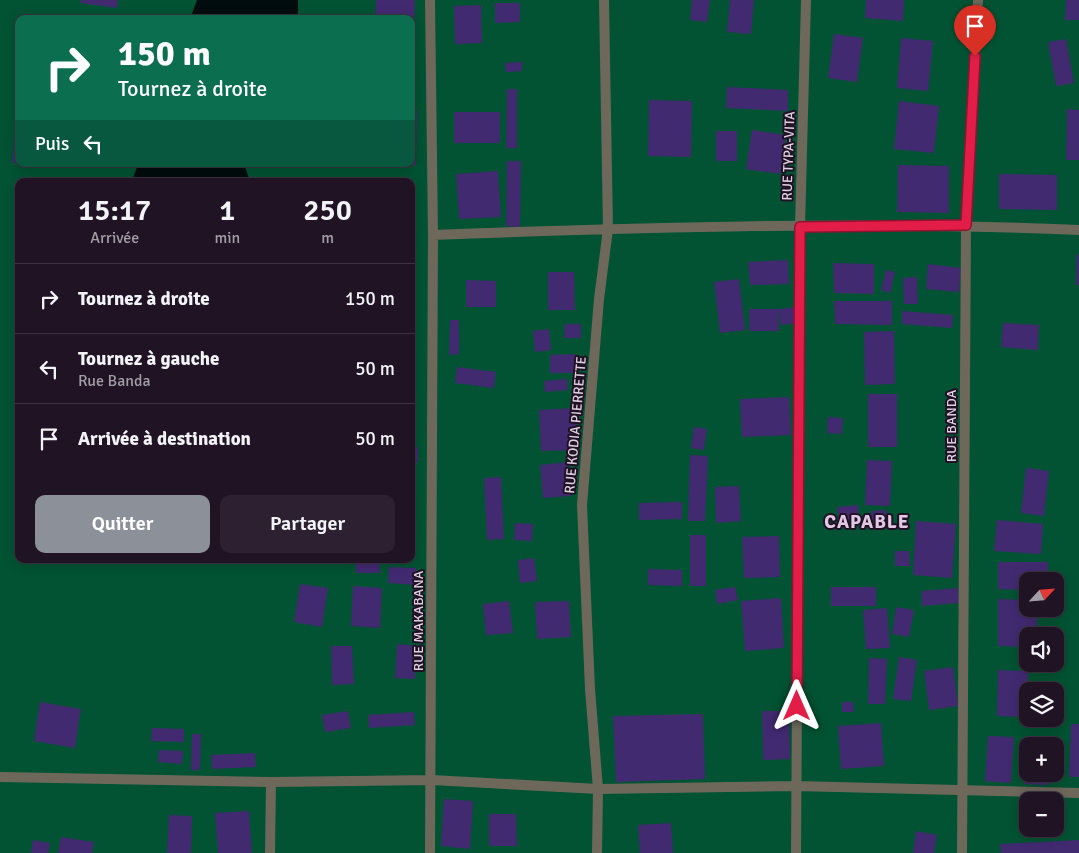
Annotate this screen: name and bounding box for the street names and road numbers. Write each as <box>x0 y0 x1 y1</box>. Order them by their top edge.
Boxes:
street label: RUE TYPA-VITA <box>778 111 799 201</box>
street label: RUE KODIA PIERRETTE <box>561 356 590 494</box>
street label: RUE BANDA <box>943 389 960 462</box>
street label: RUE MAKABANA <box>410 570 427 671</box>

